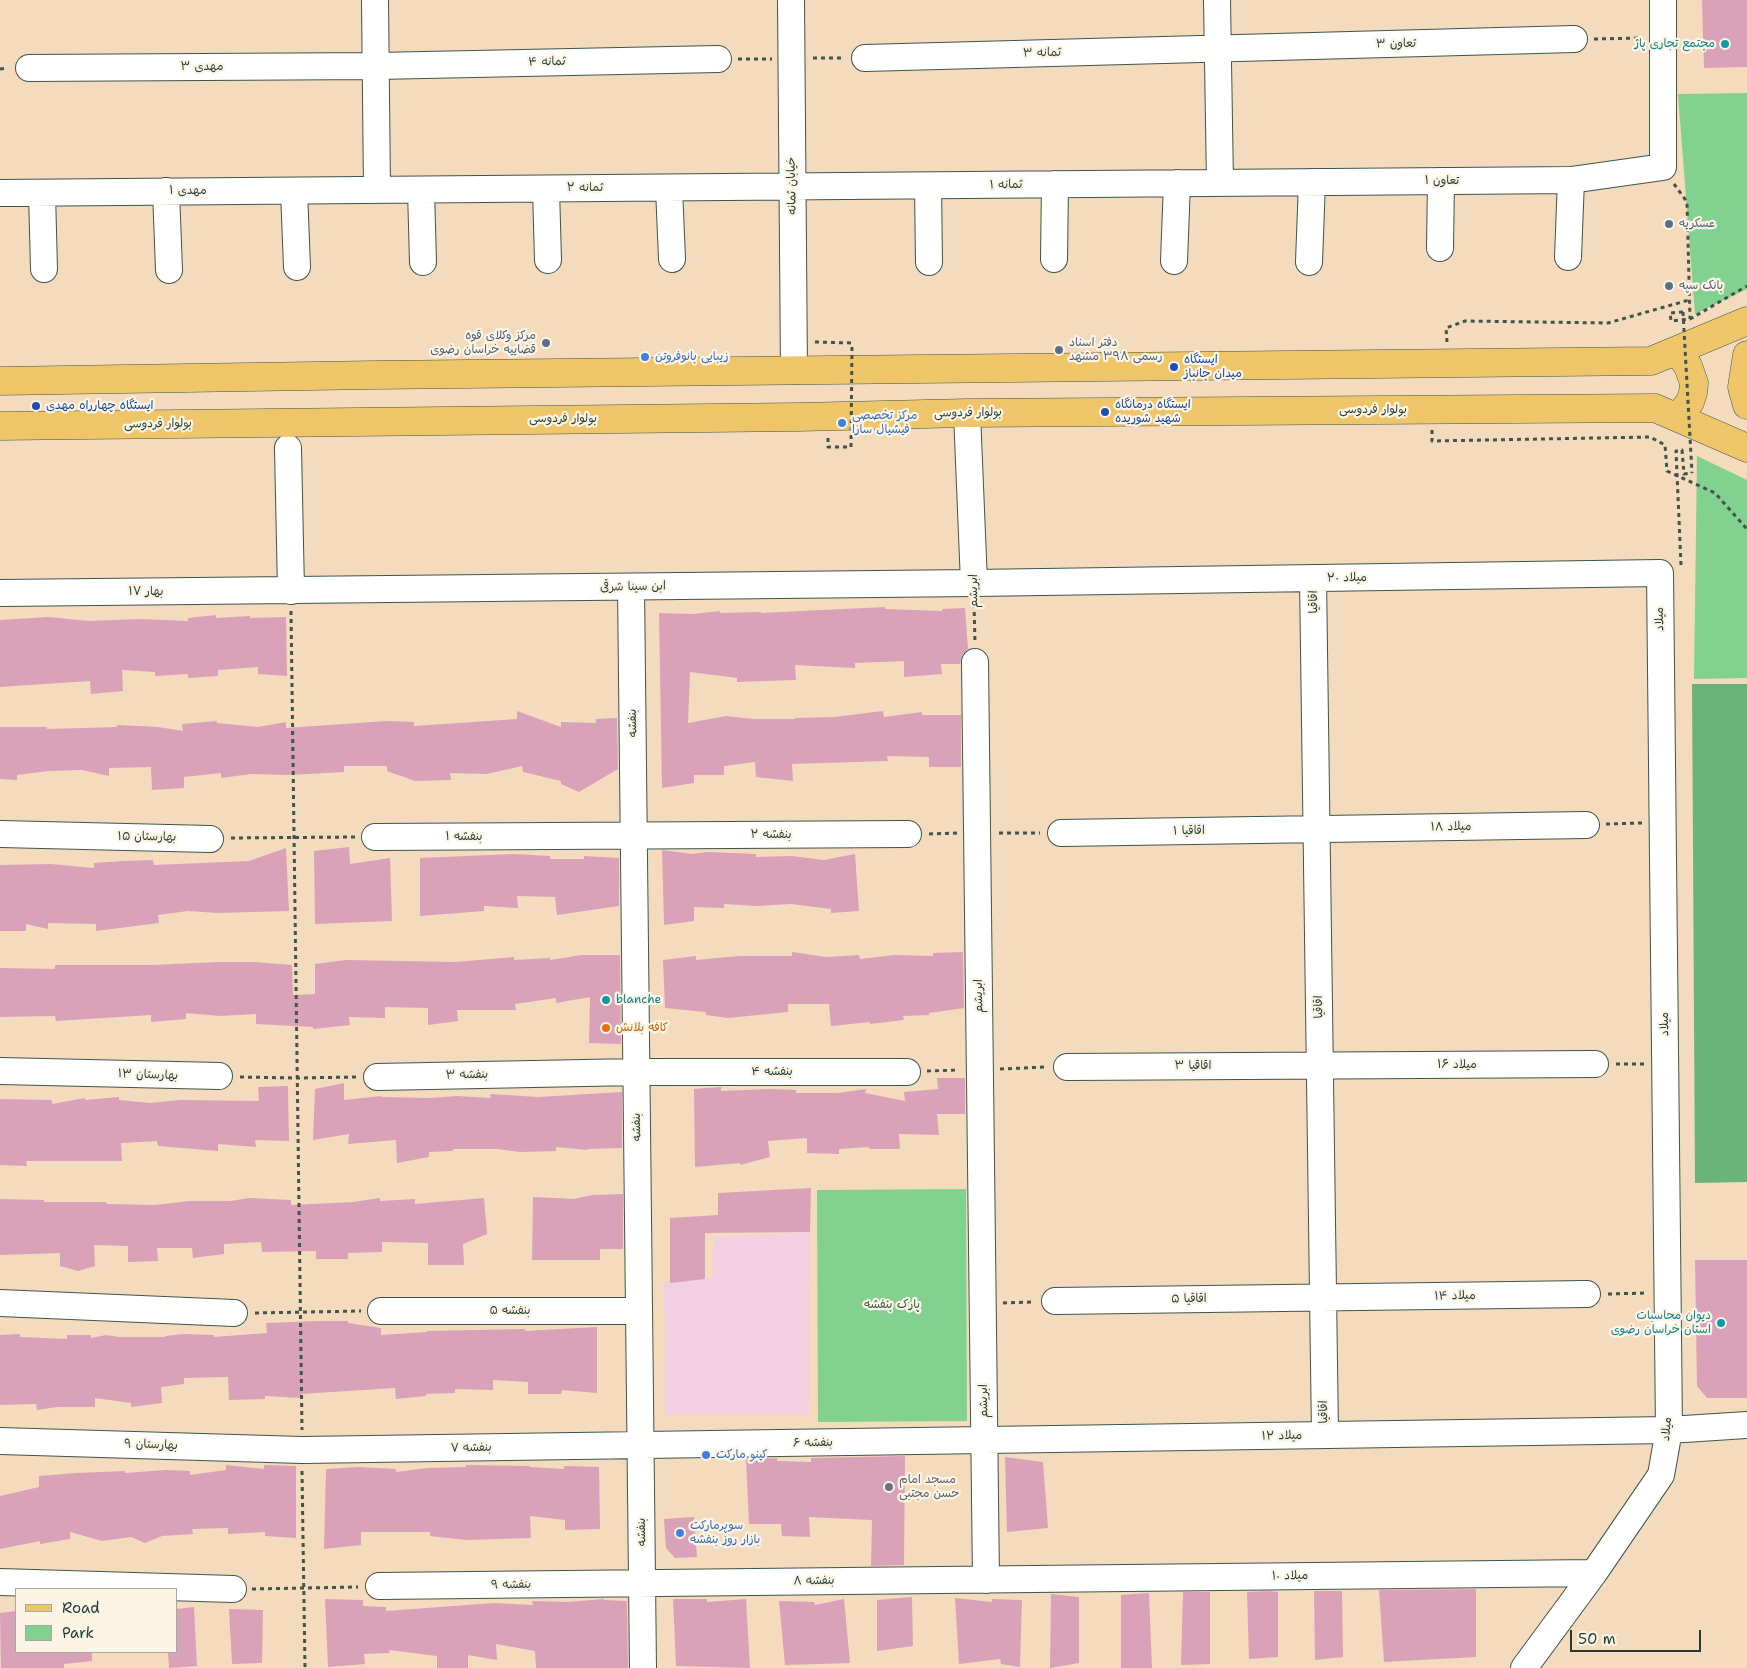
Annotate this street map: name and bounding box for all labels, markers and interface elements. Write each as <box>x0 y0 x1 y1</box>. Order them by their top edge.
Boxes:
street label: تعاون ۳ <box>1376 36 1416 52</box>
place label: مجتمع تجاری پاژ <box>1634 37 1715 51</box>
marker: مجتمع تجاری پاژ <box>1719 38 1731 50</box>
street label: ثمانه ۳ <box>1023 45 1061 61</box>
street label: ثمانه ۴ <box>528 54 566 70</box>
street label: مهدی ۳ <box>180 60 224 74</box>
street label: خیابان ثمانه <box>784 157 800 215</box>
street label: تعاون ۱ <box>1425 174 1459 188</box>
street label: ثمانه ۱ <box>989 178 1023 192</box>
street label: ثمانه ۲ <box>567 181 603 195</box>
street label: مهدی ۱ <box>169 184 207 198</box>
place label: عسکریه <box>1679 217 1715 231</box>
marker: عسکریه <box>1663 218 1675 230</box>
place label: بانک سپه <box>1679 279 1723 293</box>
marker: بانک سپه <box>1663 280 1675 292</box>
place label: مرکز وکلای قوه قضاییه خراسان رضوی <box>430 329 536 357</box>
place label: دفتر اسناد رسمی ۳۹۸ مشهد <box>1069 336 1163 364</box>
marker: مرکز وکلای قوه قضاییه خراسان رضوی <box>540 337 552 349</box>
marker: دفتر اسناد رسمی ۳۹۸ مشهد <box>1053 344 1065 356</box>
place label: زیبایی بانوفروتن <box>655 350 728 364</box>
marker: زیبایی بانوفروتن <box>639 351 651 363</box>
place label: ایستگاه میدان جانباز <box>1184 353 1242 381</box>
marker: ایستگاه میدان جانباز <box>1168 361 1180 373</box>
place label: ایستگاه درمانگاه شهید شوریده <box>1115 398 1191 426</box>
place label: ایستگاه چهارراه مهدی <box>46 399 154 413</box>
marker: ایستگاه چهارراه مهدی <box>30 400 42 412</box>
street label: بولوار فردوسی <box>1339 403 1407 417</box>
street label: بولوار فردوسی <box>934 405 1002 421</box>
marker: ایستگاه درمانگاه شهید شوریده <box>1099 406 1111 418</box>
place label: مرکز تخصصی فیشیال سارا <box>852 409 917 437</box>
street label: بولوار فردوسی <box>529 412 597 426</box>
street label: بولوار فردوسی <box>124 416 192 432</box>
marker: مرکز تخصصی فیشیال سارا <box>836 417 848 429</box>
street label: میلاد ۲۰ <box>1327 570 1367 586</box>
street label: ابریشم <box>967 574 981 608</box>
street label: ابن سینا شرقی <box>600 579 666 595</box>
street label: بهار ۱۷ <box>128 585 164 599</box>
street label: اقاقیا <box>1307 590 1321 614</box>
street label: میلاد <box>1653 607 1667 631</box>
street label: بنفشه <box>626 709 640 737</box>
street label: میلاد ۱۸ <box>1431 819 1471 835</box>
street label: اقاقیا ۱ <box>1173 824 1205 838</box>
street label: بنفشه ۲ <box>751 828 791 842</box>
street label: بهارستان ۱۵ <box>117 829 177 845</box>
street label: بنفشه ۱ <box>445 830 483 844</box>
street label: ابریشم <box>972 979 986 1013</box>
place label: blanche <box>616 993 661 1007</box>
marker: blanche <box>600 994 612 1006</box>
street label: اقاقیا <box>1312 995 1326 1019</box>
street label: میلاد <box>1658 1012 1672 1036</box>
place label: کافه بلانش <box>616 1021 668 1035</box>
marker: کافه بلانش <box>600 1022 612 1034</box>
street label: میلاد ۱۶ <box>1437 1058 1477 1072</box>
street label: اقاقیا ۳ <box>1174 1059 1212 1073</box>
street label: بنفشه ۴ <box>751 1065 793 1079</box>
street label: بهارستان ۱۳ <box>118 1067 178 1083</box>
street label: بنفشه ۳ <box>446 1067 488 1083</box>
street label: بنفشه <box>630 1113 644 1141</box>
street label: میلاد ۱۴ <box>1434 1288 1476 1304</box>
street label: اقاقیا ۵ <box>1171 1291 1207 1307</box>
park label: پارک بنفشه <box>864 1298 920 1312</box>
street label: بنفشه ۵ <box>490 1304 530 1318</box>
place label: دیوان محاسبات استان خراسان رضوی <box>1611 1309 1711 1337</box>
marker: دیوان محاسبات استان خراسان رضوی <box>1715 1317 1727 1329</box>
street label: ابریشم <box>977 1384 991 1418</box>
street label: اقاقیا <box>1317 1400 1331 1424</box>
street label: میلاد <box>1659 1416 1675 1442</box>
street label: میلاد ۱۲ <box>1262 1428 1302 1444</box>
street label: بنفشه ۶ <box>793 1435 833 1451</box>
street label: بهارستان ۹ <box>124 1437 178 1453</box>
street label: بنفشه ۷ <box>450 1440 492 1456</box>
place label: کینو مارکت <box>716 1448 768 1462</box>
marker: کینو مارکت <box>700 1449 712 1461</box>
place label: مسجد امام حسن مجتبی <box>899 1473 960 1501</box>
marker: مسجد امام حسن مجتبی <box>883 1481 895 1493</box>
street label: بنفشه <box>635 1518 649 1546</box>
place label: سوپرمارکت بازار روز بنفشه <box>690 1519 760 1547</box>
marker: سوپرمارکت بازار روز بنفشه <box>674 1527 686 1539</box>
street label: میلاد ۱۰ <box>1272 1568 1308 1584</box>
street label: بنفشه ۸ <box>793 1573 835 1589</box>
street label: بنفشه ۹ <box>491 1577 531 1593</box>
legend <box>15 1588 178 1653</box>
text: Road <box>62 1598 100 1618</box>
scale bar <box>1572 1620 1703 1652</box>
text: Park <box>62 1623 94 1643</box>
text: 50 m <box>1578 1629 1616 1649</box>

